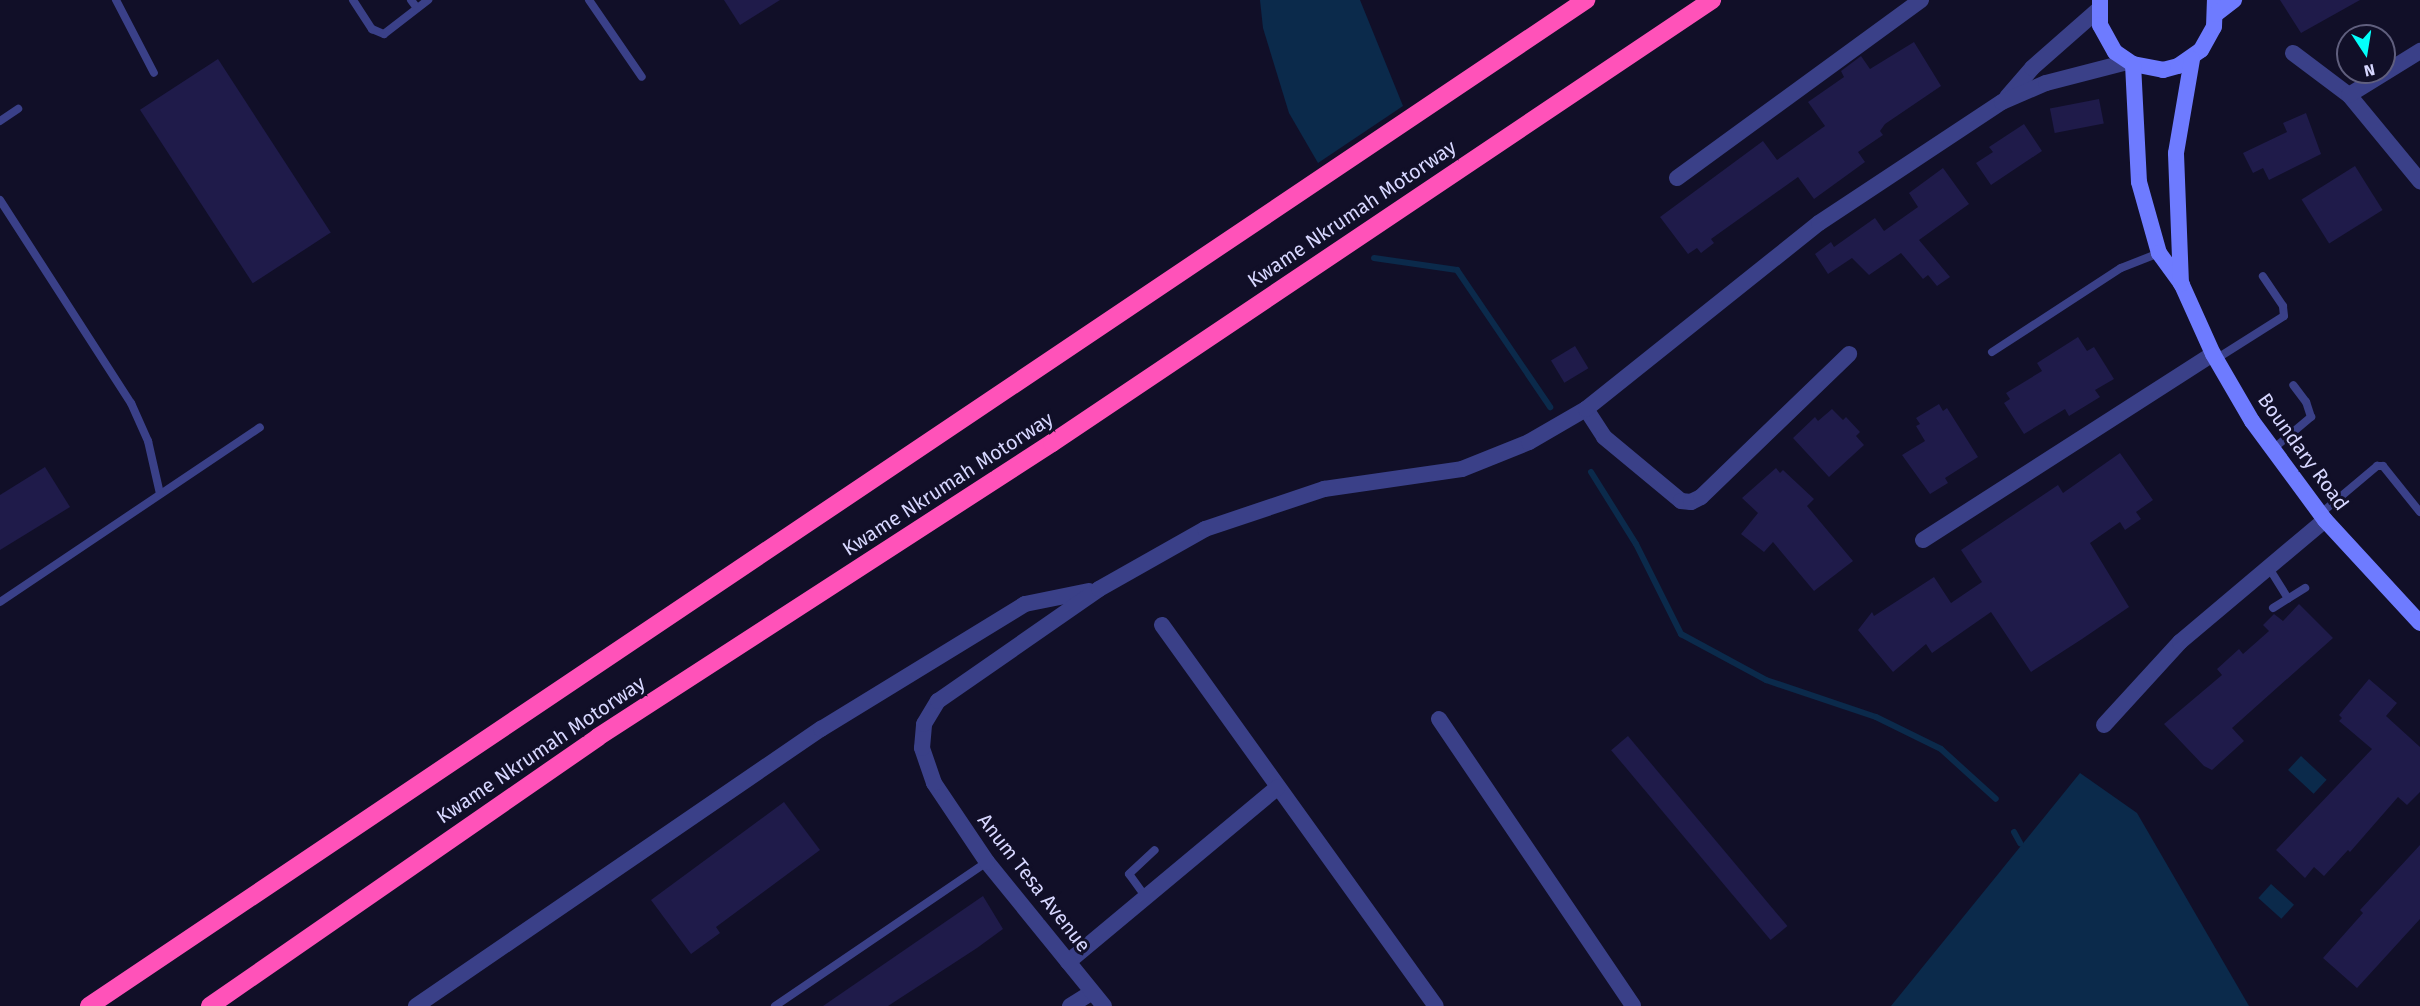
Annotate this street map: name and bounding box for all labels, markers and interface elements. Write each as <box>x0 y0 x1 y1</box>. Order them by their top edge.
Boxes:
north arrow <box>2336 24 2396 84</box>
text: N <box>2362 60 2377 81</box>
street label: Kwame Nkrumah Motorway <box>1243 135 1461 293</box>
street label: Boundary Road <box>2252 389 2354 515</box>
street label: Kwame Nkrumah Motorway <box>838 407 1058 561</box>
street label: Kwame Nkrumah Motorway <box>432 671 650 829</box>
street label: Anum Tesa Avenue <box>972 809 1096 957</box>

